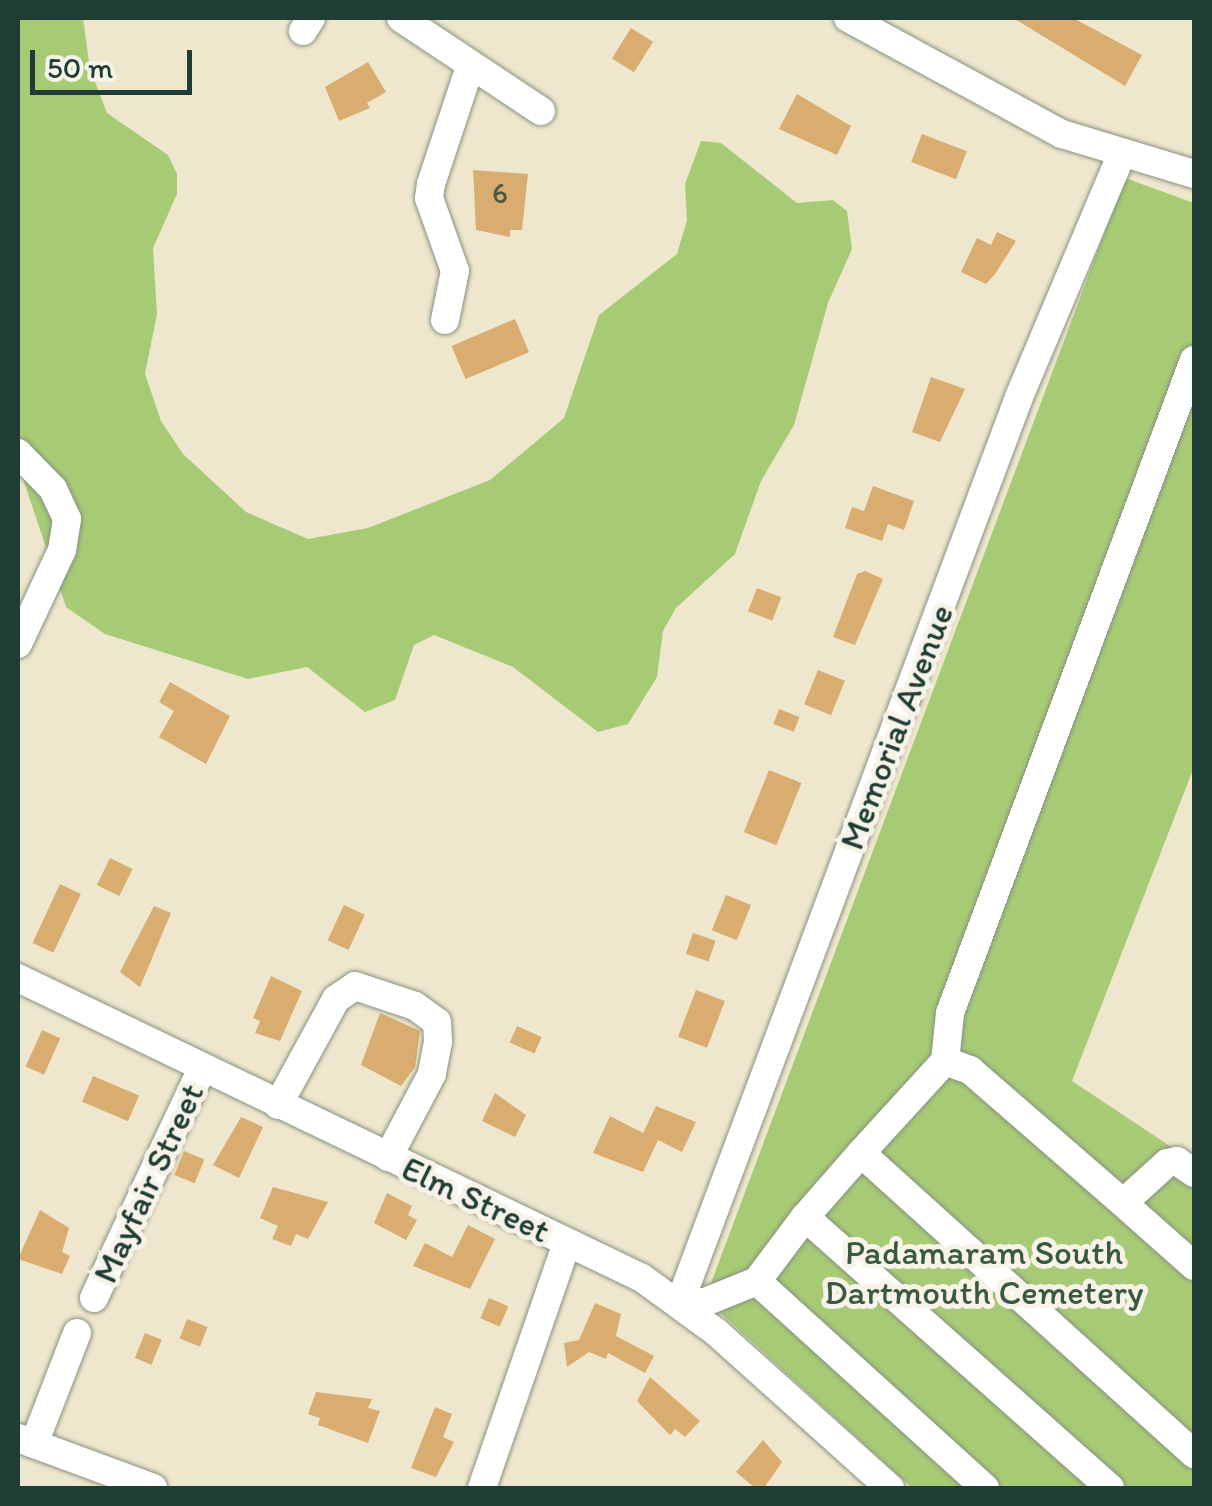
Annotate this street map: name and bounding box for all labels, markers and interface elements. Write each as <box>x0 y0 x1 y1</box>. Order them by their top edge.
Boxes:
scale bar <box>35 30 198 92</box>
text: 50 m <box>47 49 113 86</box>
house number: 6 <box>492 175 508 211</box>
street label: Memorial Avenue <box>830 599 962 855</box>
street label: Mayfair Street <box>83 1077 213 1289</box>
street label: Elm Street <box>396 1147 556 1251</box>
park label: Padamaram South Dartmouth Cemetery <box>824 1231 1144 1313</box>

